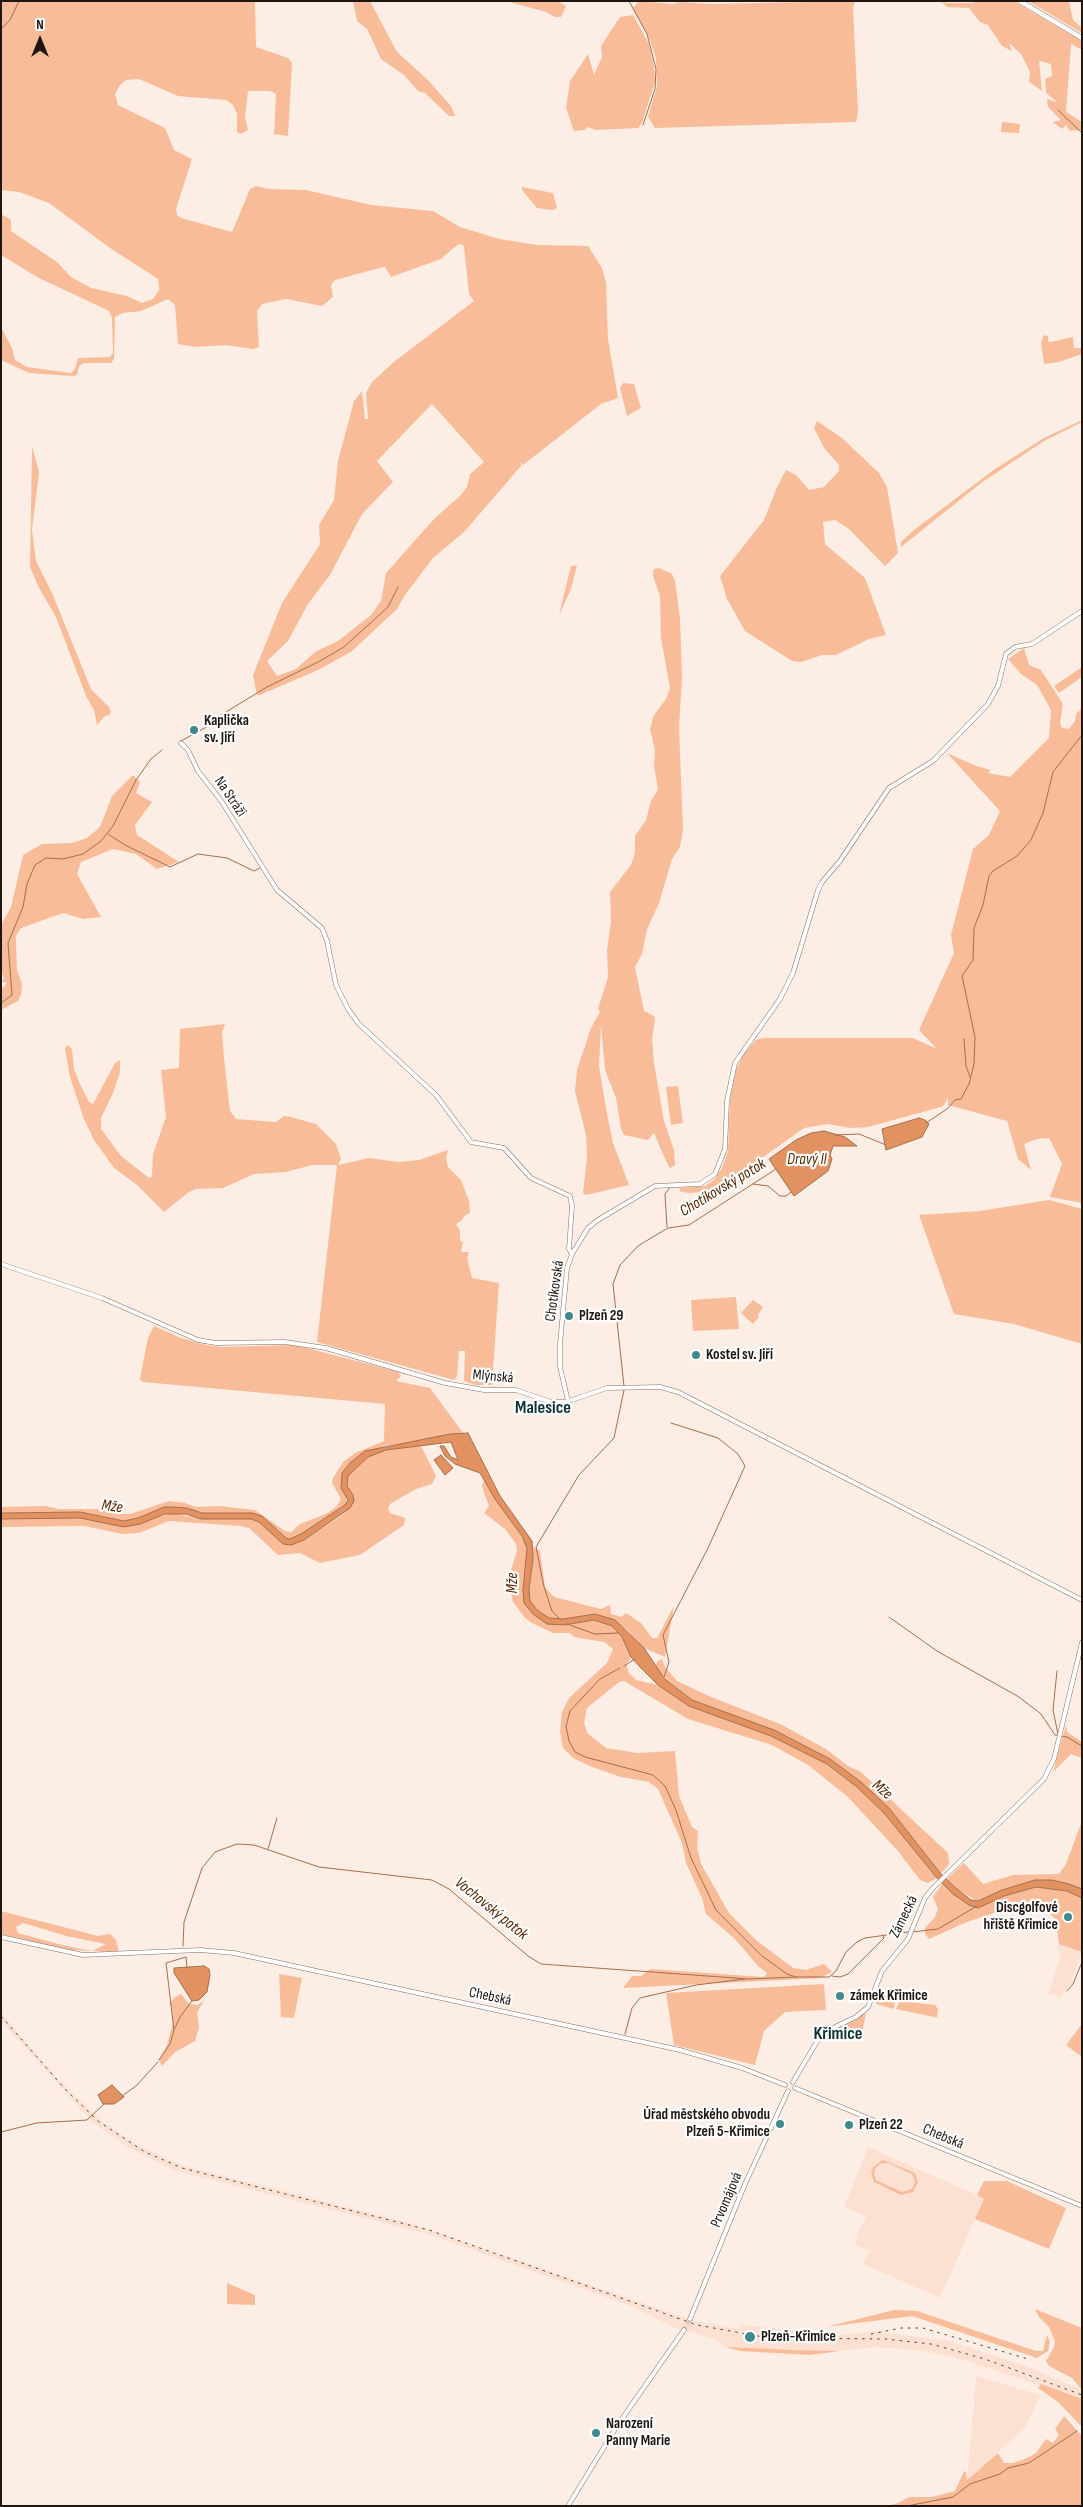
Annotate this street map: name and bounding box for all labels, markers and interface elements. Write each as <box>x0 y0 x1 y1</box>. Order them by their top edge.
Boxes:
north arrow <box>15 15 65 65</box>
text: N <box>36 16 44 33</box>
place label: Kaplička sv. Jiří <box>204 712 249 747</box>
marker: Kaplička sv. Jiří <box>188 724 200 736</box>
street label: Na Stráži <box>210 773 250 821</box>
water label: Dravý II <box>787 1150 827 1170</box>
water label: Chotíkovský potok <box>677 1155 769 1221</box>
street label: Chotíkovská <box>542 1259 568 1323</box>
place label: Plzeň 29 <box>579 1307 623 1325</box>
marker: Plzeň 29 <box>563 1310 575 1322</box>
place label: Kostel sv. Jiří <box>706 1346 773 1364</box>
marker: Kostel sv. Jiří <box>690 1349 702 1361</box>
street label: Mlýnská <box>472 1366 514 1388</box>
district label: Malesice <box>515 1397 571 1419</box>
water label: Mže <box>100 1496 124 1518</box>
water label: Mže <box>503 1573 523 1593</box>
water label: Mže <box>868 1776 896 1804</box>
water label: Vochovský potok <box>450 1874 532 1944</box>
street label: Zámecká <box>886 1893 922 1941</box>
place label: Discgolfové hřiště Křimice <box>984 1899 1058 1934</box>
marker: Discgolfové hřiště Křimice <box>1062 1911 1074 1923</box>
street label: Chebská <box>467 1984 513 2010</box>
place label: zámek Křimice <box>850 1987 928 2005</box>
marker: zámek Křimice <box>834 1990 846 2002</box>
district label: Křimice <box>814 2023 862 2045</box>
place label: Úřad městského obvodu Plzeň 5-Křimice <box>643 2106 770 2141</box>
place label: Plzeň 22 <box>859 2116 903 2134</box>
marker: Úřad městského obvodu Plzeň 5-Křimice <box>774 2118 786 2130</box>
marker: Plzeň 22 <box>843 2119 855 2131</box>
street label: Chebská <box>920 2120 966 2154</box>
street label: Prvomájová <box>707 2170 747 2230</box>
place label: Plzeň-Křimice <box>761 2328 836 2346</box>
marker: Plzeň-Křimice <box>743 2330 757 2344</box>
place label: Narození Panny Marie <box>606 2415 670 2450</box>
marker: Narození Panny Marie <box>590 2427 602 2439</box>

